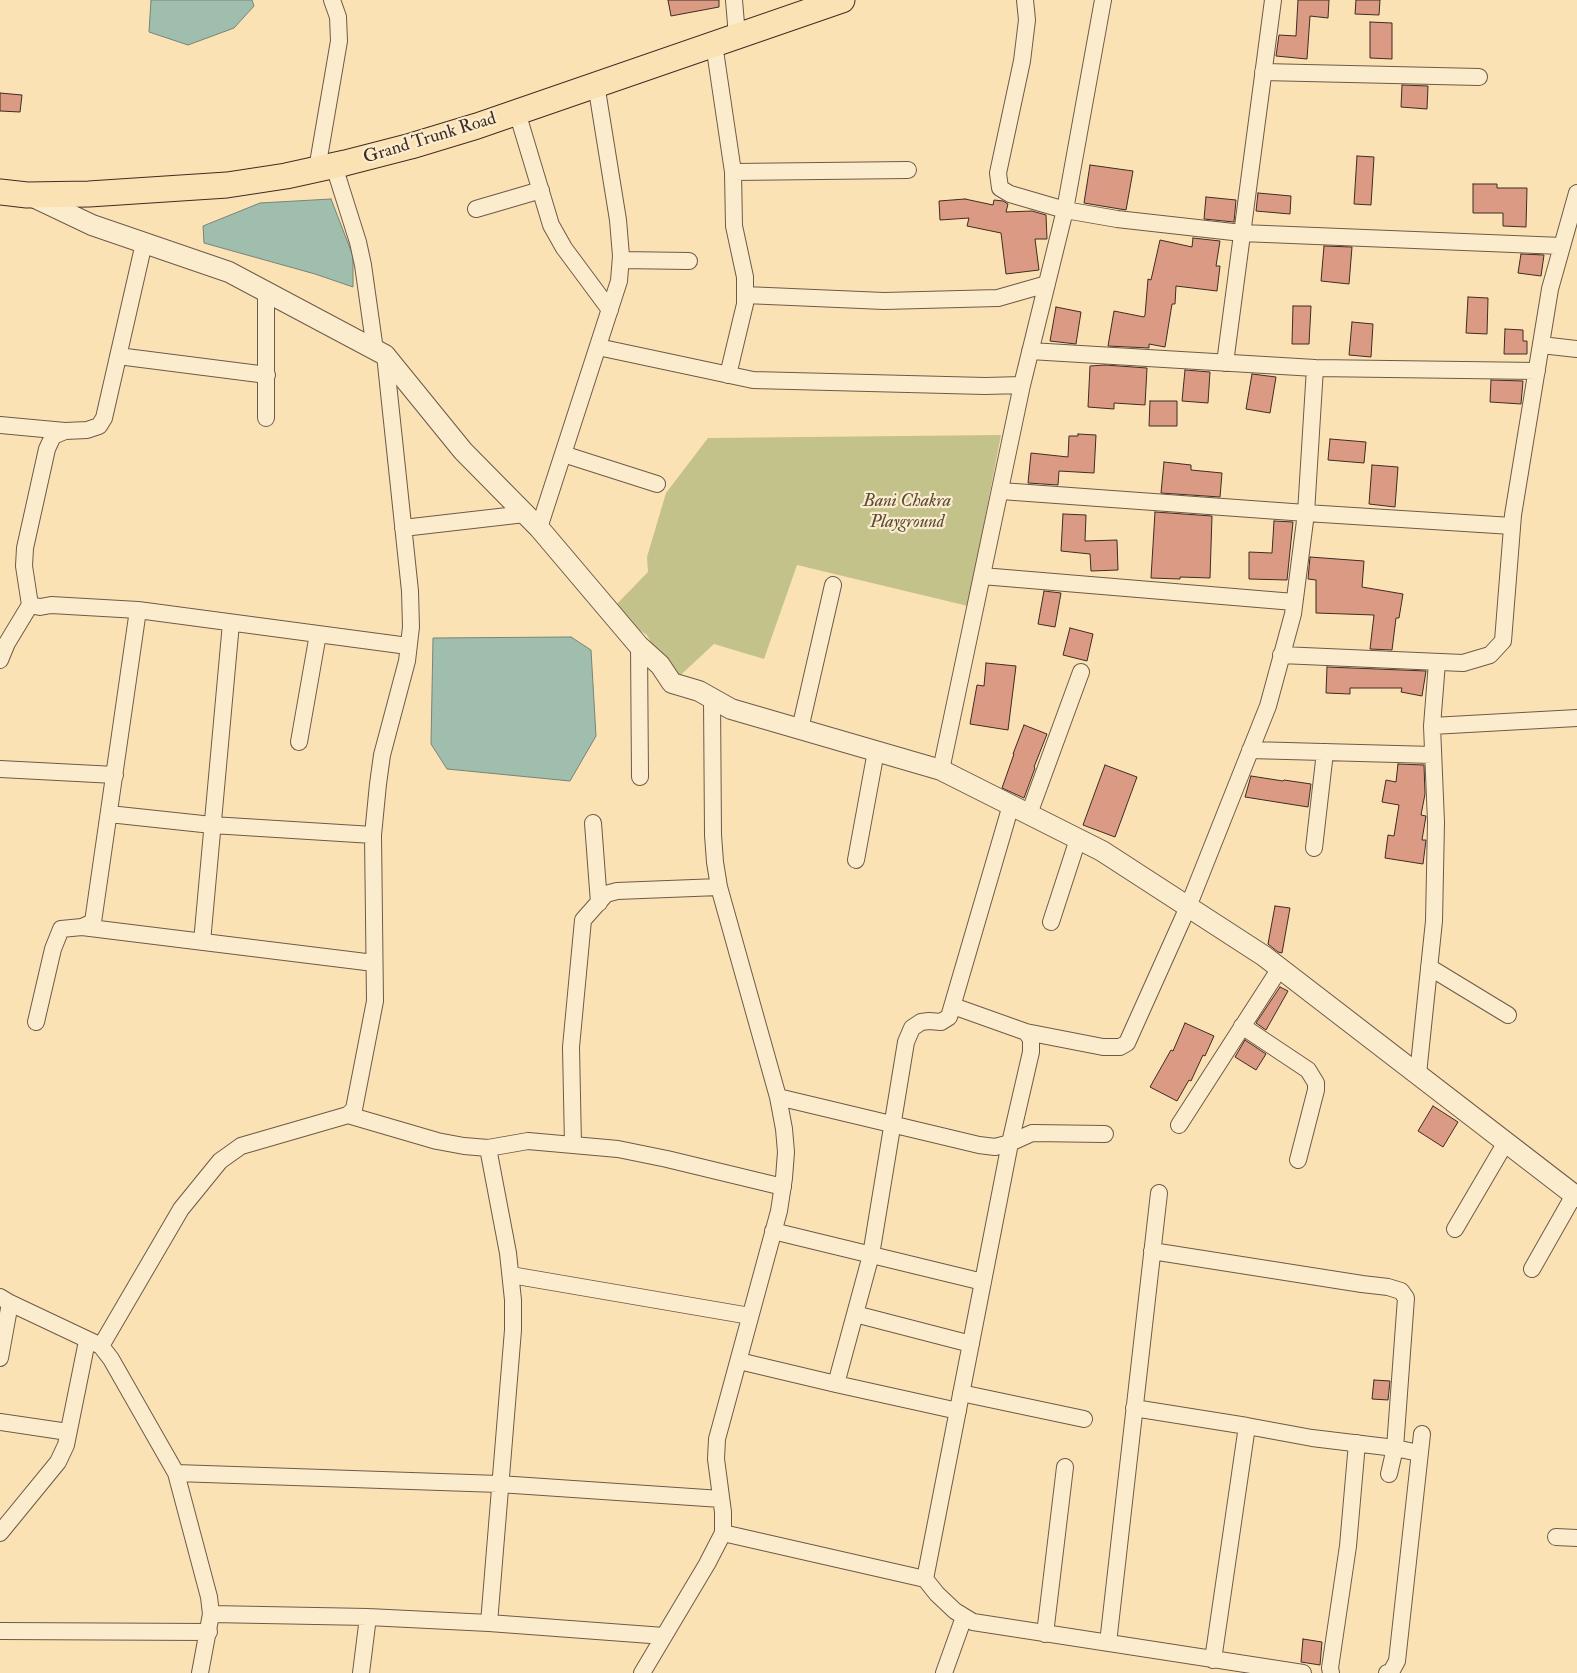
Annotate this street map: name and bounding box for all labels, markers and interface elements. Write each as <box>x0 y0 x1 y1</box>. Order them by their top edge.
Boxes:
street label: Grand Trunk Road <box>361 109 499 169</box>
park label: Bani Chakra Playground <box>863 491 951 534</box>

